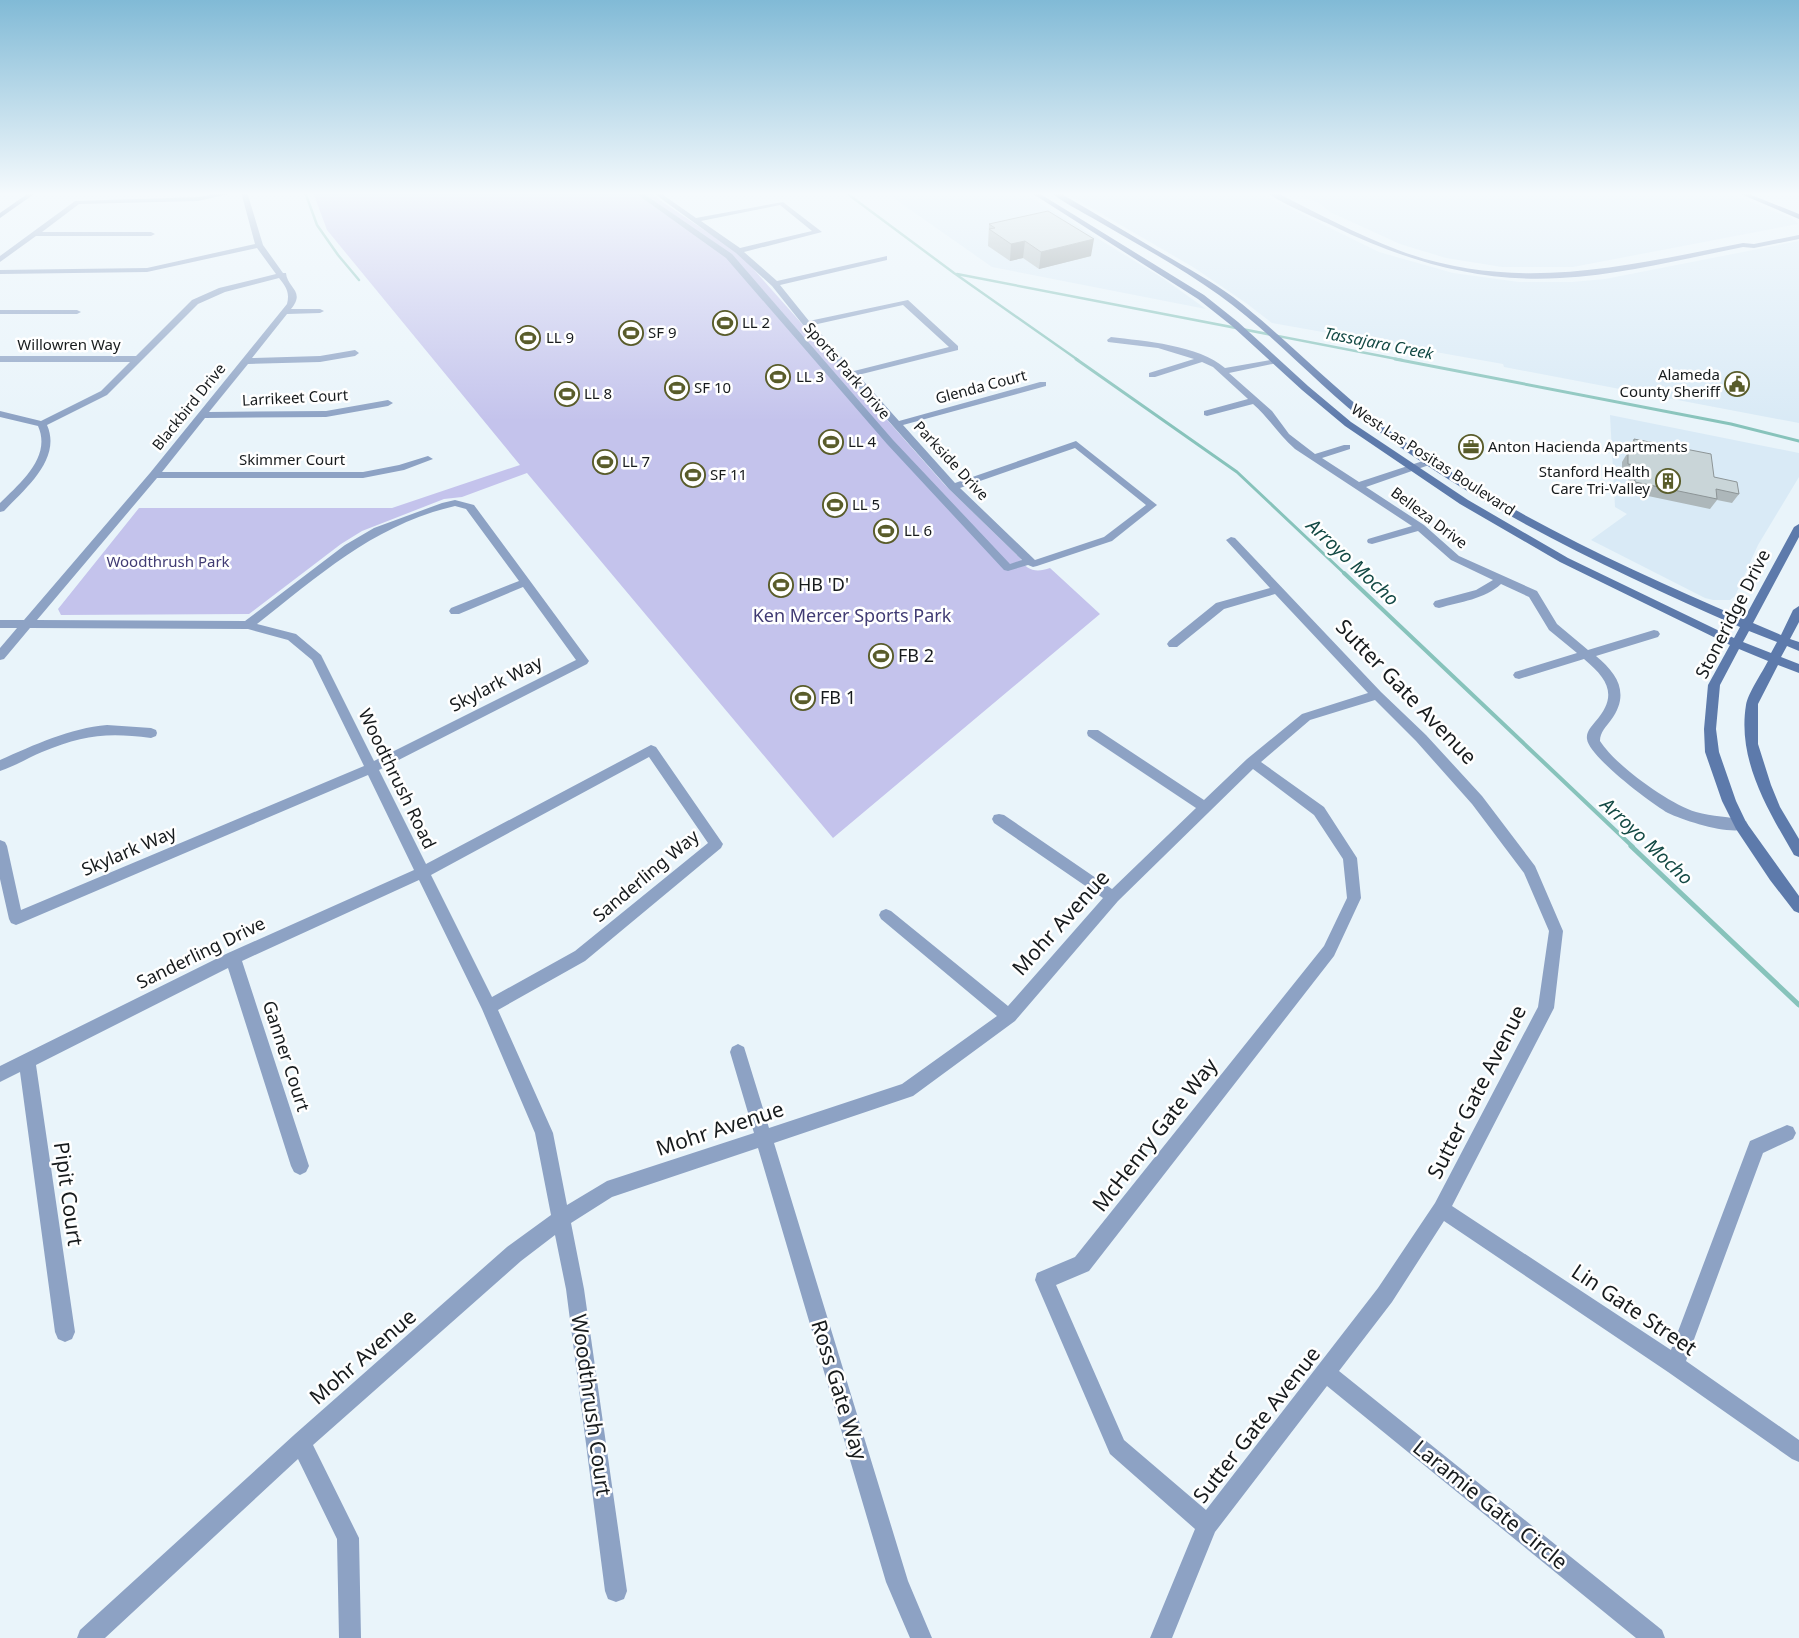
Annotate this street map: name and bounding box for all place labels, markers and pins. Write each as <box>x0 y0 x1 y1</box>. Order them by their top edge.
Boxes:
sports icon: LL 2 <box>712 310 738 336</box>
place label: LL 2 <box>742 312 770 332</box>
sports icon: SF 9 <box>618 320 644 346</box>
place label: SF 9 <box>648 322 677 342</box>
sports icon: LL 9 <box>515 325 541 351</box>
place label: LL 9 <box>546 327 574 347</box>
sports icon: LL 3 <box>765 364 791 390</box>
place label: Alameda County Sheriff <box>1620 364 1721 401</box>
place label: LL 3 <box>796 366 824 386</box>
public building icon: Alameda County Sheriff <box>1724 371 1750 397</box>
sports icon: SF 10 <box>664 375 690 401</box>
place label: SF 10 <box>694 377 731 397</box>
sports icon: LL 8 <box>554 381 580 407</box>
place label: LL 8 <box>584 383 612 403</box>
sports icon: LL 4 <box>818 429 844 455</box>
place label: LL 4 <box>848 431 877 451</box>
office icon: Anton Hacienda Apartments <box>1458 434 1484 460</box>
place label: Anton Hacienda Apartments <box>1488 436 1688 456</box>
sports icon: LL 7 <box>592 449 618 475</box>
place label: LL 7 <box>622 451 650 471</box>
place label: Stanford Health Care Tri-Valley <box>1539 461 1650 498</box>
sports icon: SF 11 <box>680 462 706 488</box>
place label: SF 11 <box>710 464 747 484</box>
building icon: Stanford Health Care Tri-Valley <box>1655 468 1681 494</box>
sports icon: LL 5 <box>822 492 848 518</box>
place label: LL 5 <box>852 494 880 514</box>
sports icon: LL 6 <box>873 518 899 544</box>
place label: LL 6 <box>904 520 932 540</box>
sports icon: HB 'D' <box>768 572 794 598</box>
place label: HB 'D' <box>798 572 849 596</box>
sports icon: FB 2 <box>868 643 894 669</box>
place label: FB 2 <box>898 643 934 667</box>
sports icon: FB 1 <box>790 685 816 711</box>
place label: FB 1 <box>820 685 856 709</box>

